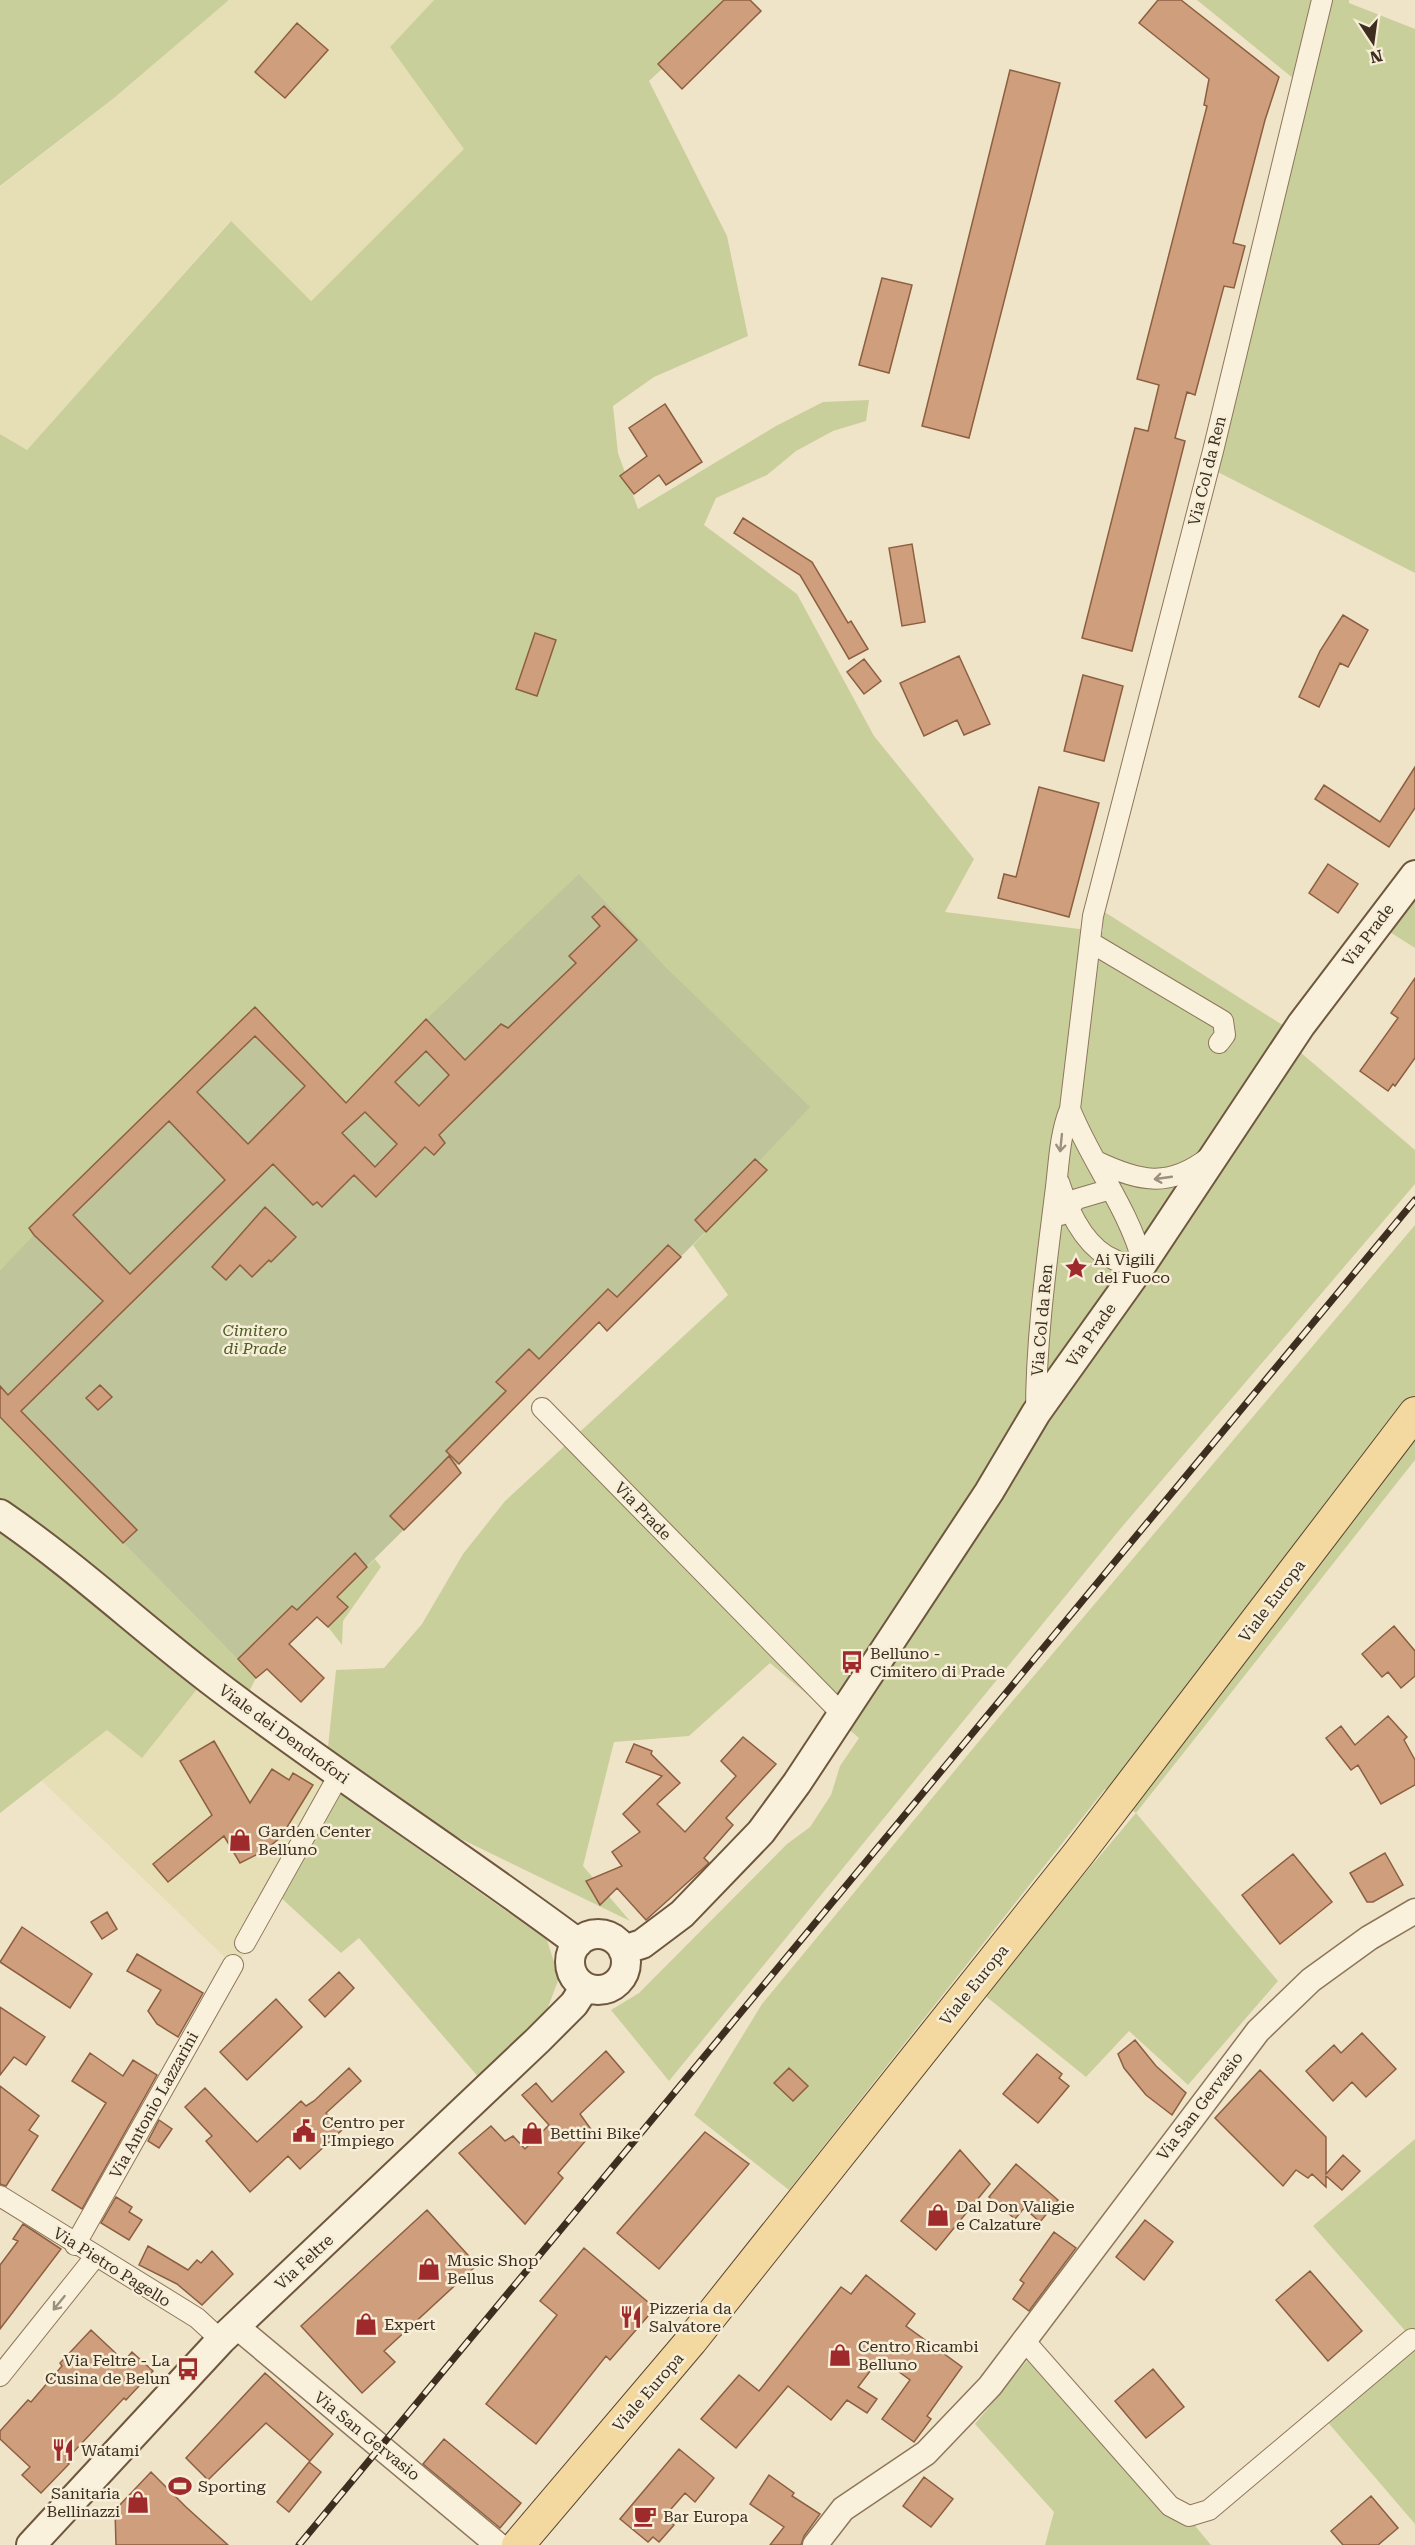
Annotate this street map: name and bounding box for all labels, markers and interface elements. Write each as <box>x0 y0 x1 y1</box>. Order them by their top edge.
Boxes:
north arrow <box>1343 12 1403 72</box>
text: N <box>1368 45 1384 67</box>
street label: Via Col da Ren <box>1184 414 1230 528</box>
street label: Via Prade <box>1338 900 1398 970</box>
one-way arrow <box>1055 1132 1066 1152</box>
one-way arrow <box>1154 1173 1173 1184</box>
place label: Ai Vigili del Fuoco <box>1094 1250 1170 1287</box>
place icon: Ai Vigili del Fuoco <box>1063 1255 1089 1281</box>
street label: Via Col da Ren <box>1028 1263 1056 1377</box>
street label: Via Prade <box>1062 1299 1120 1370</box>
park label: Cimitero di Prade <box>223 1321 287 1358</box>
street label: Via Prade <box>611 1478 675 1544</box>
street label: Viale Europa <box>1235 1556 1309 1646</box>
place label: Belluno - Cimitero di Prade <box>870 1644 1005 1681</box>
bus stop icon: Belluno - Cimitero di Prade <box>839 1649 865 1675</box>
street label: Viale dei Dendrofori <box>215 1680 353 1788</box>
place label: Garden Center Belluno <box>258 1822 371 1859</box>
shop icon: Garden Center Belluno <box>227 1827 253 1853</box>
street label: Viale Europa <box>936 1941 1012 2029</box>
street label: Via Antonio Lazzarini <box>106 2028 202 2182</box>
street label: Via San Gervasio <box>1153 2048 1247 2164</box>
place label: Centro per l'Impiego <box>322 2113 405 2150</box>
public building icon: Centro per l'Impiego <box>291 2118 317 2144</box>
shop icon: Bettini Bike <box>519 2120 545 2146</box>
place label: Bettini Bike <box>550 2124 641 2143</box>
place label: Dal Don Valigie e Calzature <box>956 2197 1075 2234</box>
shop icon: Dal Don Valigie e Calzature <box>925 2202 951 2228</box>
street label: Via Pietro Pagello <box>50 2223 174 2311</box>
street label: Via Feltre <box>271 2230 337 2294</box>
place label: Music Shop Bellus <box>447 2251 538 2288</box>
shop icon: Music Shop Bellus <box>416 2256 442 2282</box>
one-way arrow <box>52 2294 65 2310</box>
place label: Pizzeria da Salvatore <box>649 2299 732 2336</box>
restaurant icon: Pizzeria da Salvatore <box>618 2304 644 2330</box>
shop icon: Expert <box>353 2311 379 2337</box>
place label: Expert <box>384 2315 436 2334</box>
place label: Centro Ricambi Belluno <box>858 2337 979 2374</box>
shop icon: Centro Ricambi Belluno <box>827 2342 853 2368</box>
street label: Viale Europa <box>609 2349 688 2435</box>
place label: Via Feltre - La Cusina de Belun <box>45 2351 170 2388</box>
bus stop icon: Via Feltre - La Cusina de Belun <box>175 2356 201 2382</box>
street label: Via San Gervasio <box>310 2387 424 2485</box>
restaurant icon: Watami <box>50 2437 76 2463</box>
place label: Watami <box>81 2441 139 2460</box>
sports icon: Sporting <box>167 2473 193 2499</box>
place label: Sporting <box>198 2477 266 2496</box>
place label: Sanitaria Bellinazzi <box>46 2484 120 2521</box>
shop icon: Sanitaria Bellinazzi <box>125 2489 151 2515</box>
cafe icon: Bar Europa <box>632 2503 658 2529</box>
place label: Bar Europa <box>663 2507 749 2526</box>

